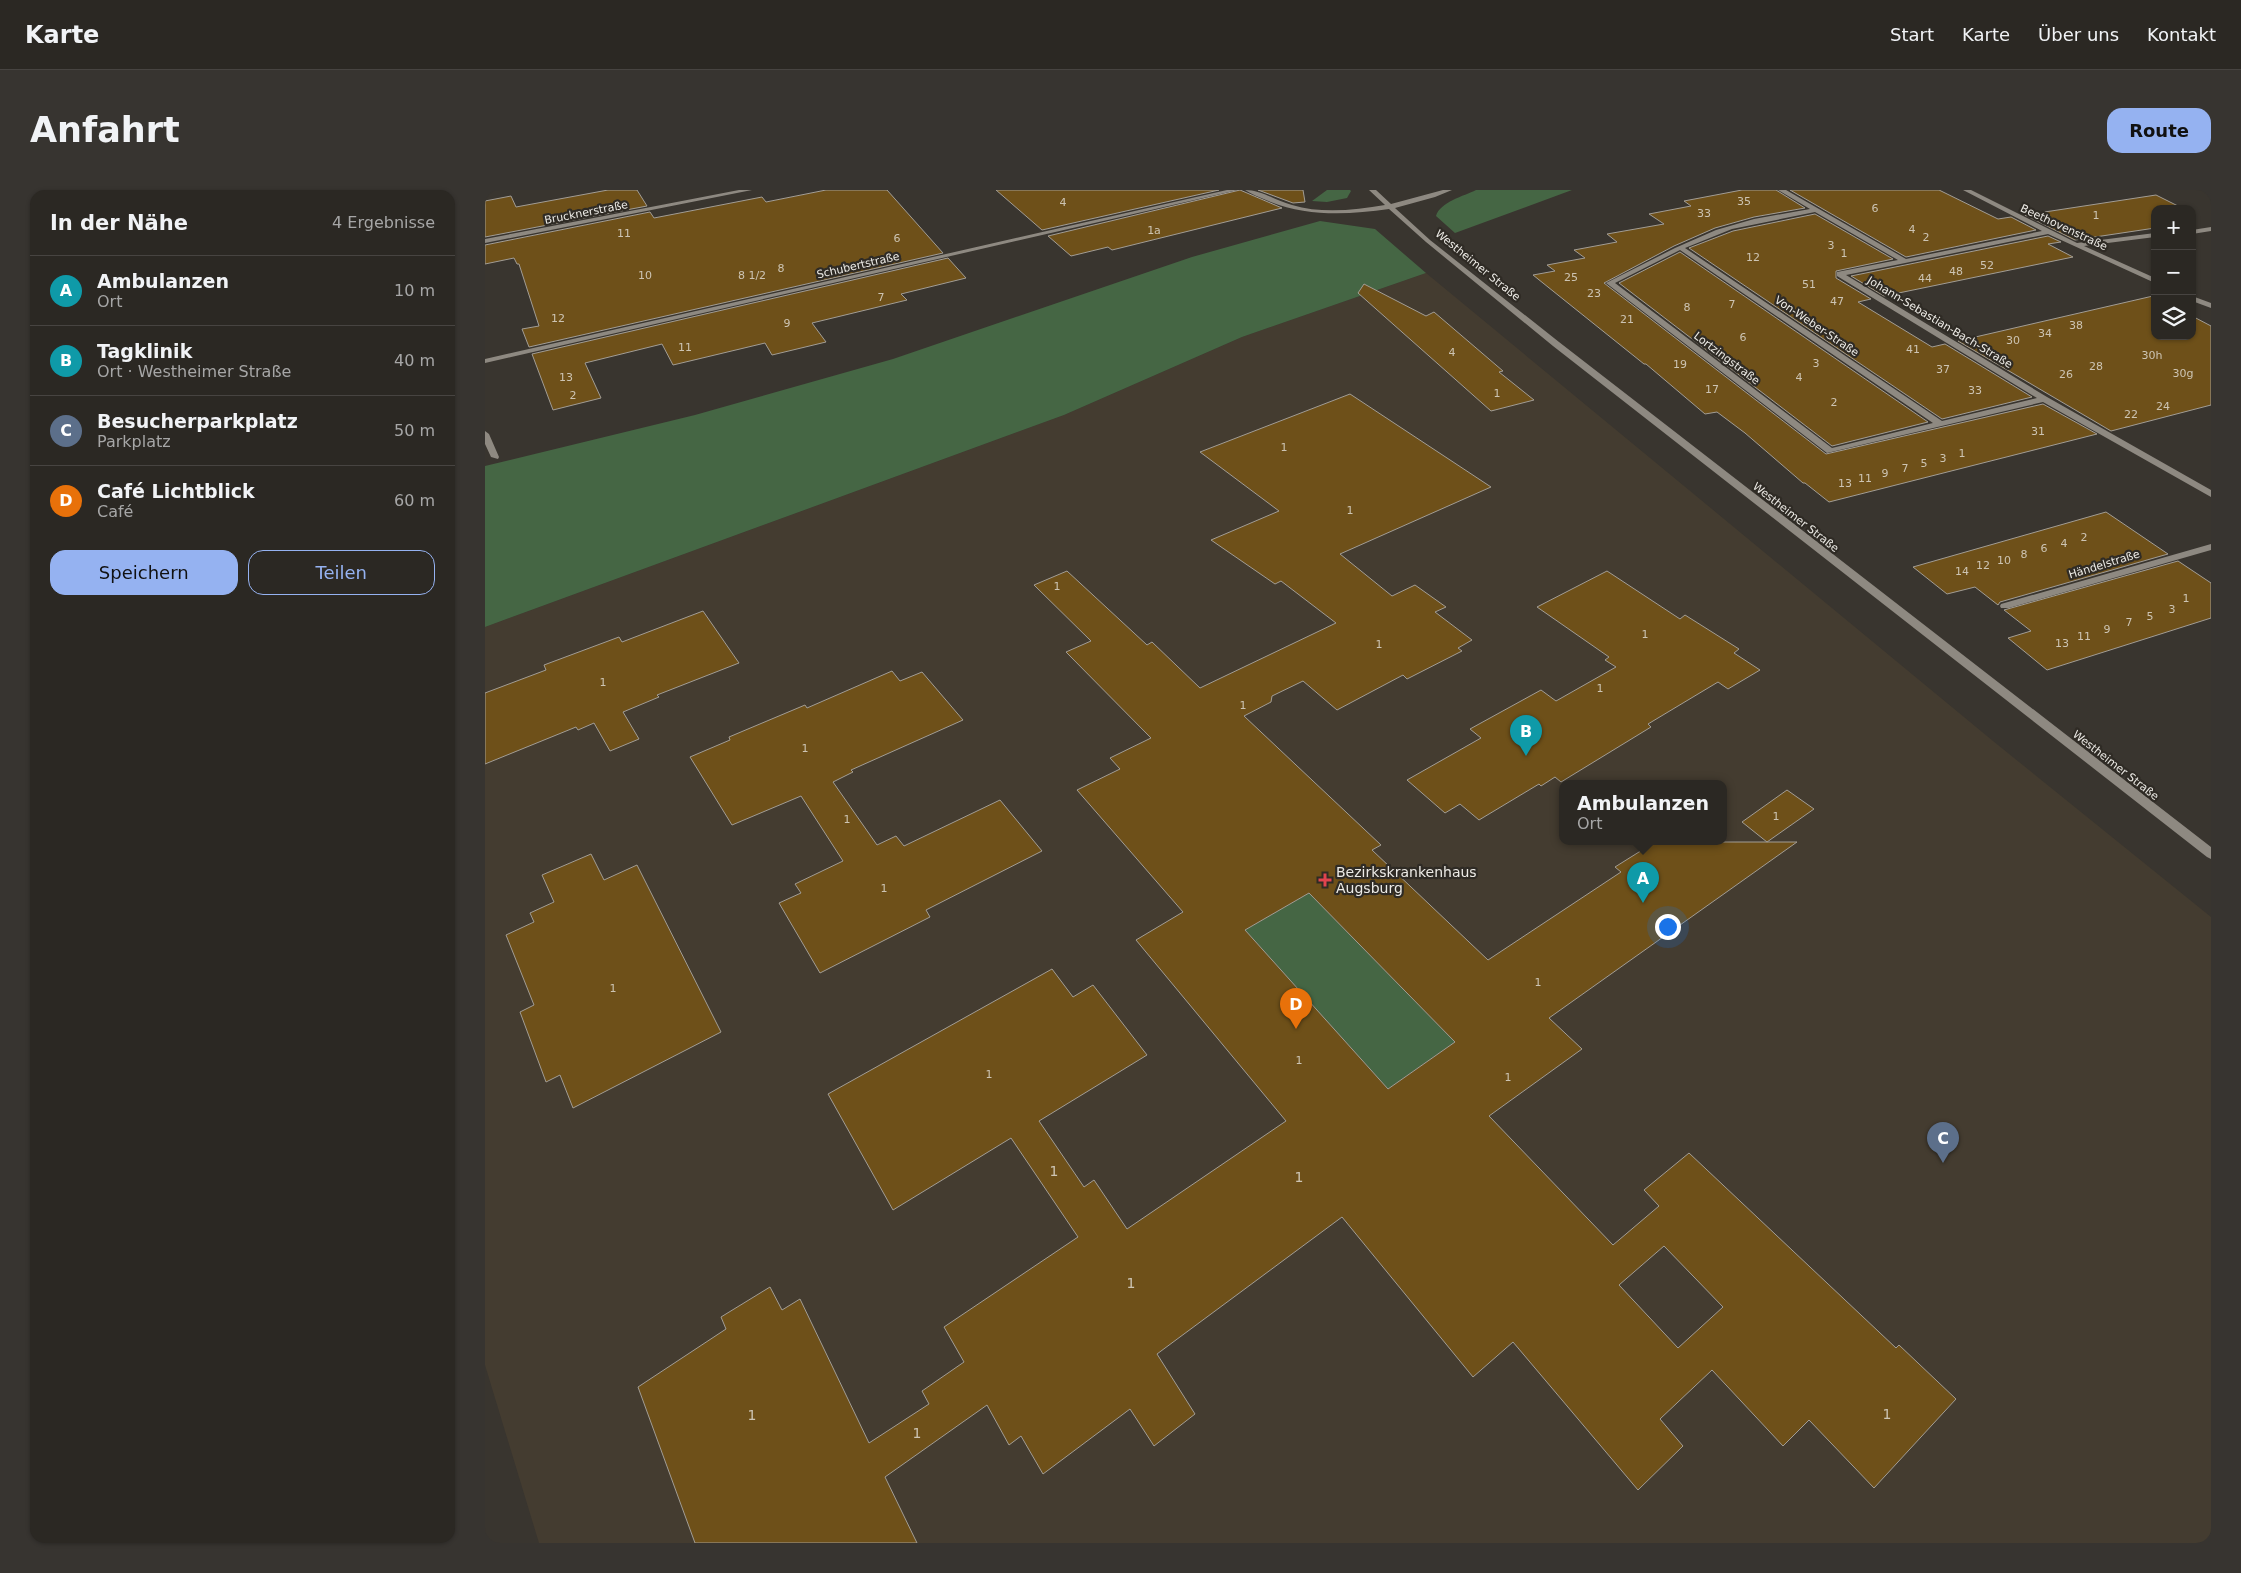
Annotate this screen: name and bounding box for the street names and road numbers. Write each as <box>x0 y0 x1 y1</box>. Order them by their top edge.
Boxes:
street label: Brucknerstraße <box>543 198 629 227</box>
street label: Beethovenstraße <box>2018 202 2109 253</box>
street label: Westheimer Straße <box>1433 227 1523 304</box>
street label: Schubertstraße <box>815 250 901 281</box>
street label: Johann-Sebastian-Bach-Straße <box>1864 273 2015 371</box>
street label: Von-Weber-Straße <box>1772 293 1861 360</box>
street label: Lortzingstraße <box>1691 329 1762 388</box>
street label: Westheimer Straße <box>1750 480 1841 555</box>
street label: Händelstraße <box>2067 547 2142 581</box>
street label: Westheimer Straße <box>2070 728 2161 803</box>

